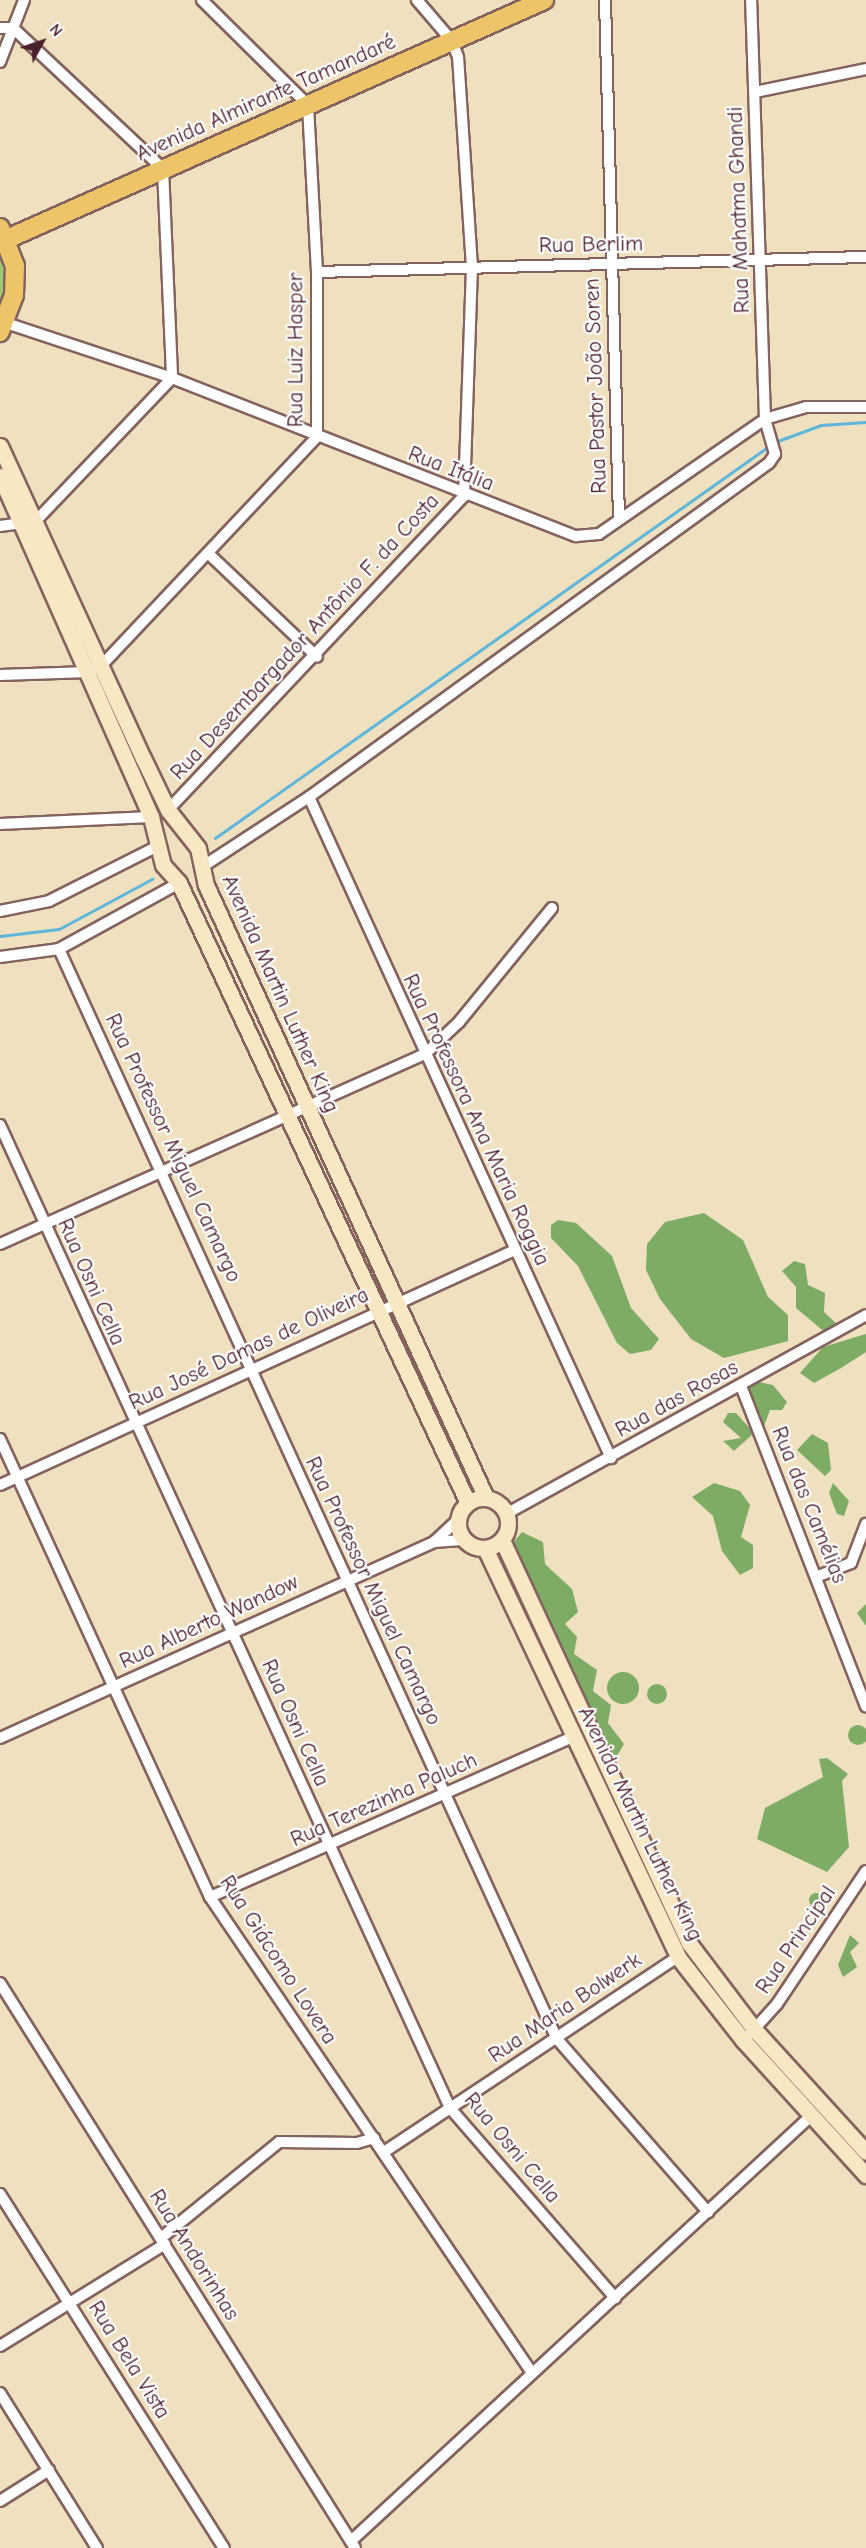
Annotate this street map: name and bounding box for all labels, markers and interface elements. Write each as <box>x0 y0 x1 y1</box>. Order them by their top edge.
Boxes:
north arrow <box>12 12 72 72</box>
text: N <box>46 21 66 40</box>
street label: Avenida Almirante Tamandaré <box>132 29 400 167</box>
street label: Rua Mahatma Ghandi <box>722 106 756 314</box>
street label: Rua Berlim <box>539 231 643 259</box>
street label: Rua Luiz Hasper <box>283 273 309 427</box>
street label: Rua Pastor João Soren <box>579 278 613 494</box>
street label: Rua Itália <box>404 441 498 497</box>
street label: Rua Desembargador Antônio F. da Costa <box>165 488 445 786</box>
street label: Avenida Martin Luther King <box>216 871 344 1117</box>
street label: Rua Professora Ana Maria Roggia <box>397 970 555 1270</box>
street label: Rua Professor Miguel Camargo <box>99 1010 247 1286</box>
street label: Rua Osni Cella <box>51 1214 131 1350</box>
street label: Rua José Damas de Oliveira <box>125 1282 373 1416</box>
street label: Rua das Rosas <box>611 1354 743 1444</box>
street label: Rua das Camélias <box>765 1423 853 1587</box>
street label: Rua Professor Miguel Camargo <box>299 1453 447 1729</box>
street label: Rua Alberto Wandow <box>115 1569 303 1675</box>
street label: Rua Osni Cella <box>255 1655 335 1791</box>
street label: Avenida Martin Luther King <box>572 1702 708 1946</box>
street label: Rua Terezinha Paluch <box>287 1747 481 1853</box>
street label: Rua Giácomo Lovera <box>214 1871 342 2049</box>
street label: Rua Principal <box>750 1881 842 1999</box>
street label: Rua Maria Bolwerk <box>484 1947 646 2069</box>
street label: Rua Osni Cella <box>458 2087 566 2209</box>
street label: Rua Andorinhas <box>143 2185 245 2325</box>
street label: Rua Bela Vista <box>82 2296 176 2424</box>

